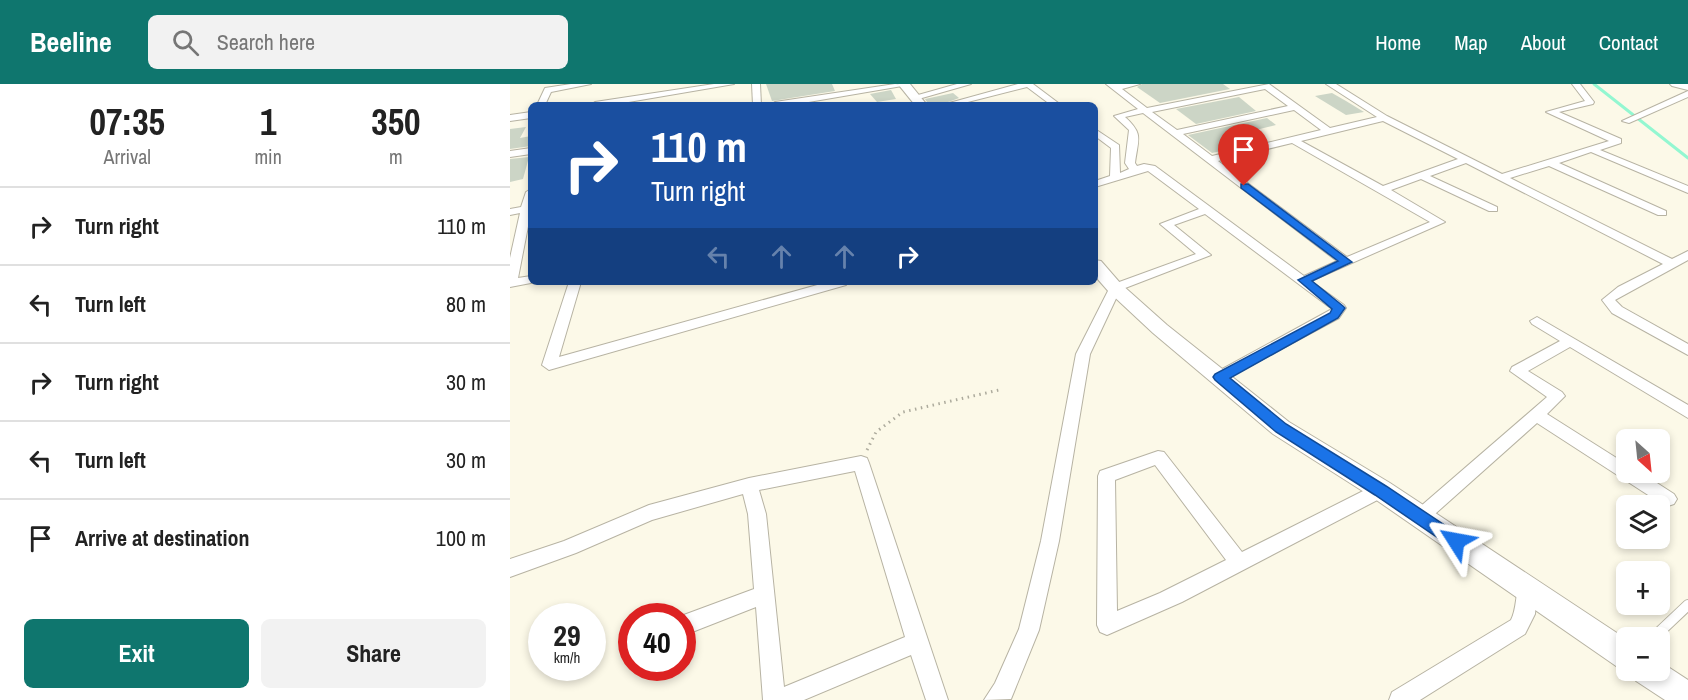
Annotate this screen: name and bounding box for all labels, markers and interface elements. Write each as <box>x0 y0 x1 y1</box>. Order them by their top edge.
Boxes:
search box <box>148 15 568 69</box>
text: Beeline <box>30 23 112 61</box>
icon: search <box>169 26 202 59</box>
text: Search here <box>217 27 315 57</box>
text: Home <box>1375 28 1421 57</box>
text: Map <box>1454 28 1488 57</box>
text: About <box>1521 28 1566 57</box>
text: Contact <box>1599 28 1658 57</box>
text: 07:35 <box>89 98 165 146</box>
text: 1 <box>260 98 276 146</box>
text: 350 <box>371 98 421 146</box>
text: 110 m <box>651 119 747 175</box>
pin <box>1218 124 1269 186</box>
icon: right <box>552 126 630 204</box>
icon: arrive <box>1227 133 1260 166</box>
text: Arrival <box>104 143 151 170</box>
text: min <box>254 143 282 170</box>
text: m <box>389 143 403 170</box>
text: Turn right <box>651 173 745 209</box>
icon: right <box>24 210 57 243</box>
text: Turn right <box>75 211 159 241</box>
text: 110 m <box>437 211 486 241</box>
icon: left <box>702 240 735 273</box>
icon: ahead <box>765 240 798 273</box>
icon: ahead <box>828 240 861 273</box>
icon: right <box>891 240 924 273</box>
icon: left <box>24 288 57 321</box>
text: Turn left <box>75 289 146 319</box>
text: 80 m <box>446 289 486 319</box>
icon: right <box>24 366 57 399</box>
text: Turn right <box>75 367 159 397</box>
text: 30 m <box>446 367 486 397</box>
north arrow <box>1616 429 1670 483</box>
map controls <box>1616 429 1670 681</box>
icon: left <box>24 444 57 477</box>
text: Turn left <box>75 445 146 475</box>
text: 30 m <box>446 445 486 475</box>
button: layers <box>1616 495 1670 549</box>
position arrow <box>1424 509 1488 573</box>
icon: arrive <box>24 522 57 555</box>
text: Arrive at destination <box>75 523 249 553</box>
text: 100 m <box>436 523 486 553</box>
button: + <box>1616 561 1670 615</box>
speed limit sign: 40 <box>618 603 696 681</box>
text: 29 <box>553 615 581 655</box>
button: Exit <box>24 619 249 688</box>
button: Share <box>261 619 486 688</box>
button: − <box>1616 627 1670 681</box>
text: km/h <box>554 647 580 668</box>

